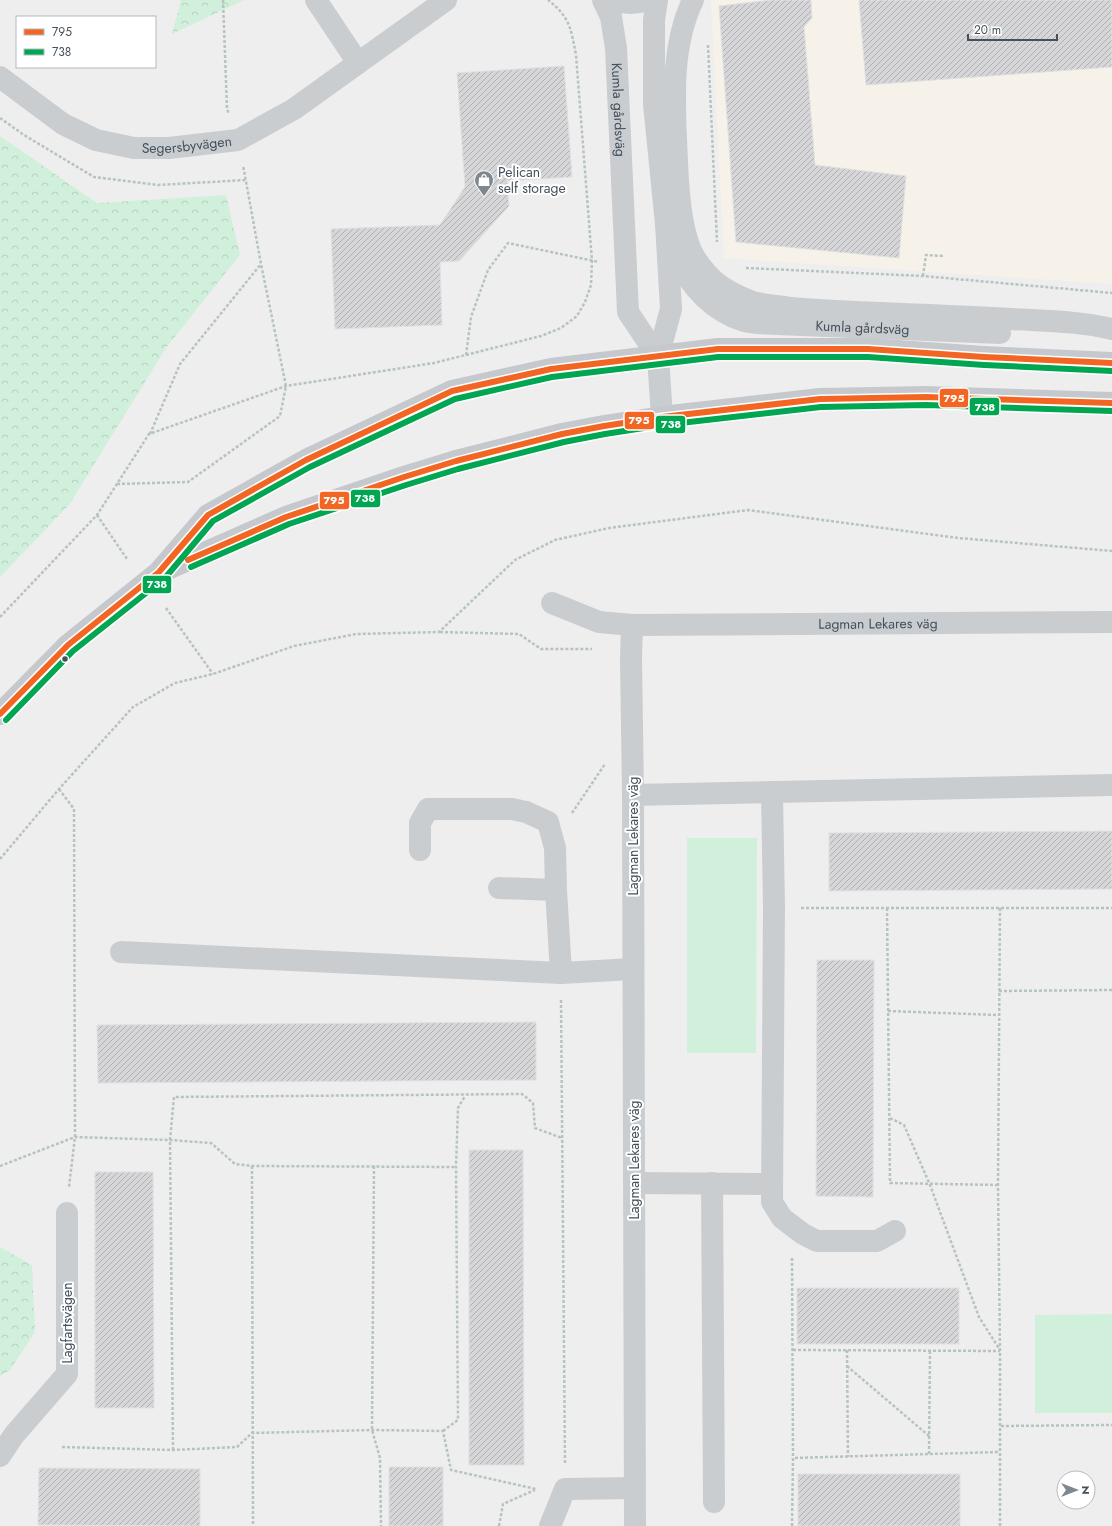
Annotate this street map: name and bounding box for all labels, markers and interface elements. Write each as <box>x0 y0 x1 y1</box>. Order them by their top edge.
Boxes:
legend <box>16 16 156 68</box>
scale bar <box>968 16 1057 42</box>
text: 20 m <box>974 21 1001 39</box>
text: 795 <box>52 23 72 41</box>
text: 738 <box>52 43 71 61</box>
street label: Kumla gårdsväg <box>607 62 631 157</box>
street label: Segersbyvägen <box>142 131 233 158</box>
place label: Pelican self storage <box>498 162 566 198</box>
shop icon: Pelican self storage <box>473 169 495 197</box>
street label: Kumla gårdsväg <box>815 316 910 339</box>
line badge: 795 <box>939 388 969 408</box>
text: 795 <box>943 390 965 406</box>
line badge: 738 <box>969 397 1000 416</box>
text: 738 <box>975 399 995 415</box>
line badge: 795 <box>624 411 655 430</box>
text: 795 <box>628 412 650 428</box>
line badge: 738 <box>655 415 686 434</box>
text: 738 <box>661 416 681 432</box>
line badge: 738 <box>350 489 381 508</box>
text: 738 <box>355 490 375 506</box>
line badge: 795 <box>319 491 350 510</box>
text: 795 <box>323 492 345 508</box>
line badge: 738 <box>142 575 172 594</box>
text: 738 <box>147 576 167 592</box>
street label: Lagman Lekares väg <box>818 613 938 634</box>
unlabelled marker <box>60 654 70 664</box>
street label: Lagman Lekares väg <box>623 776 643 896</box>
street label: Lagman Lekares väg <box>624 1100 644 1220</box>
street label: Lagfartsvägen <box>57 1283 77 1363</box>
north arrow <box>1056 1470 1096 1510</box>
text: N <box>1078 1486 1094 1494</box>

